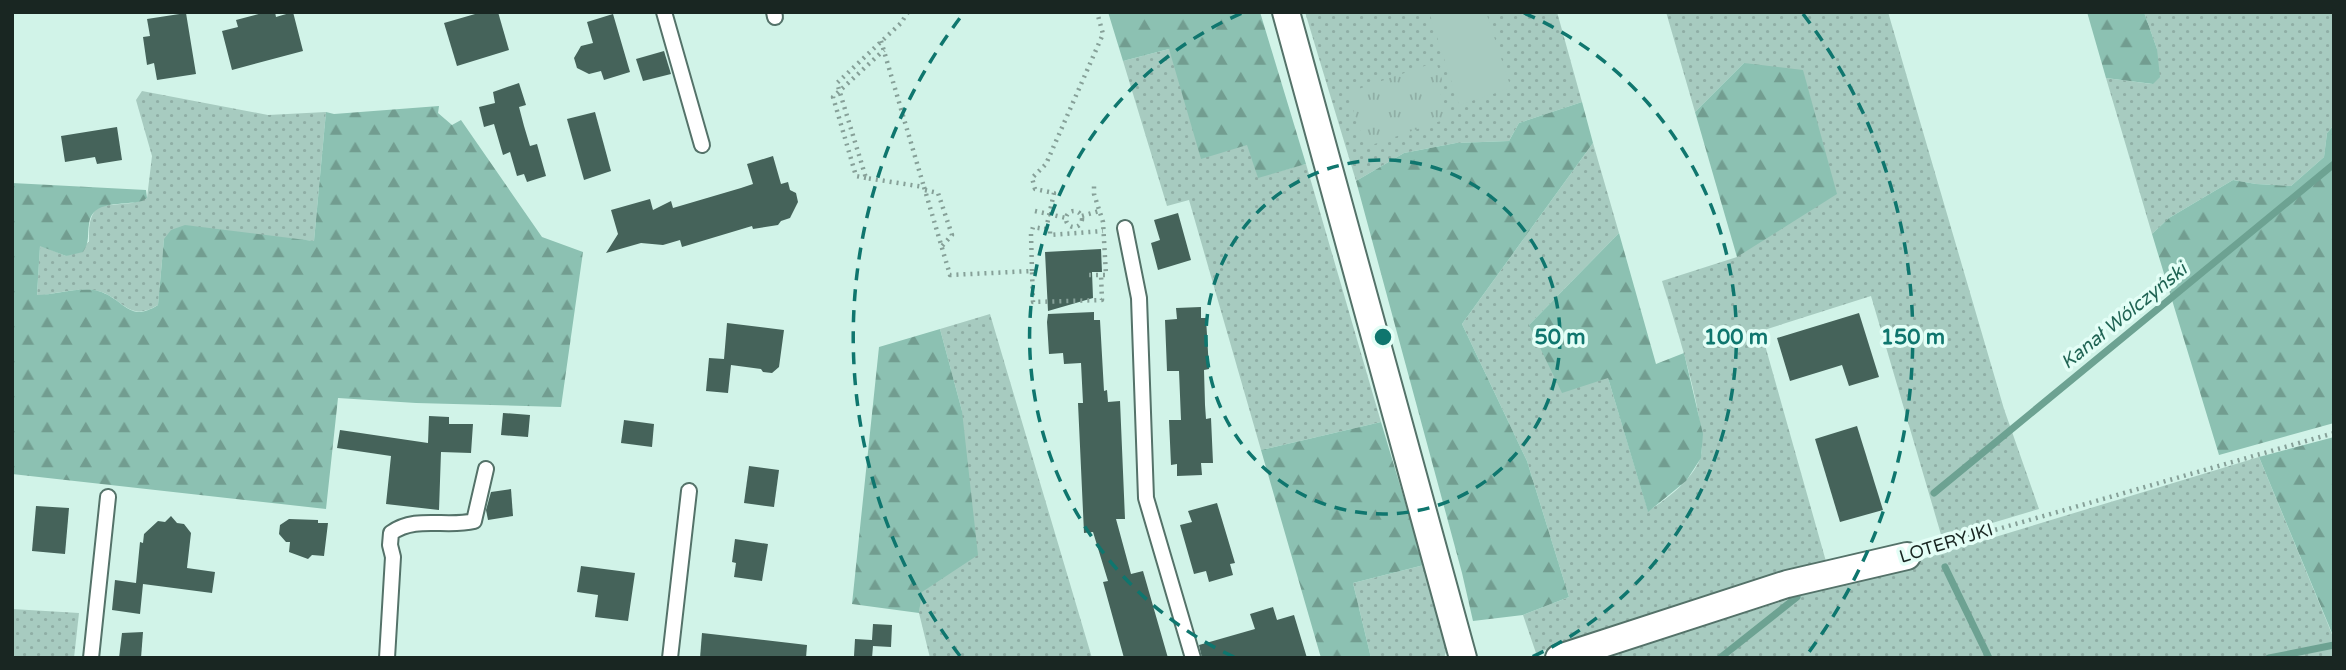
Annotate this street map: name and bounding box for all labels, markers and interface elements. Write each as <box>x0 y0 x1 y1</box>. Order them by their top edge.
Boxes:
water label: Kanał Wólczyński <box>2057 257 2193 374</box>
centre of rings <box>1371 325 1395 349</box>
text: 50 m <box>1534 325 1586 350</box>
text: 100 m <box>1704 325 1768 350</box>
text: 150 m <box>1881 325 1945 350</box>
street label: LOTERYJKI <box>1896 518 1996 568</box>

